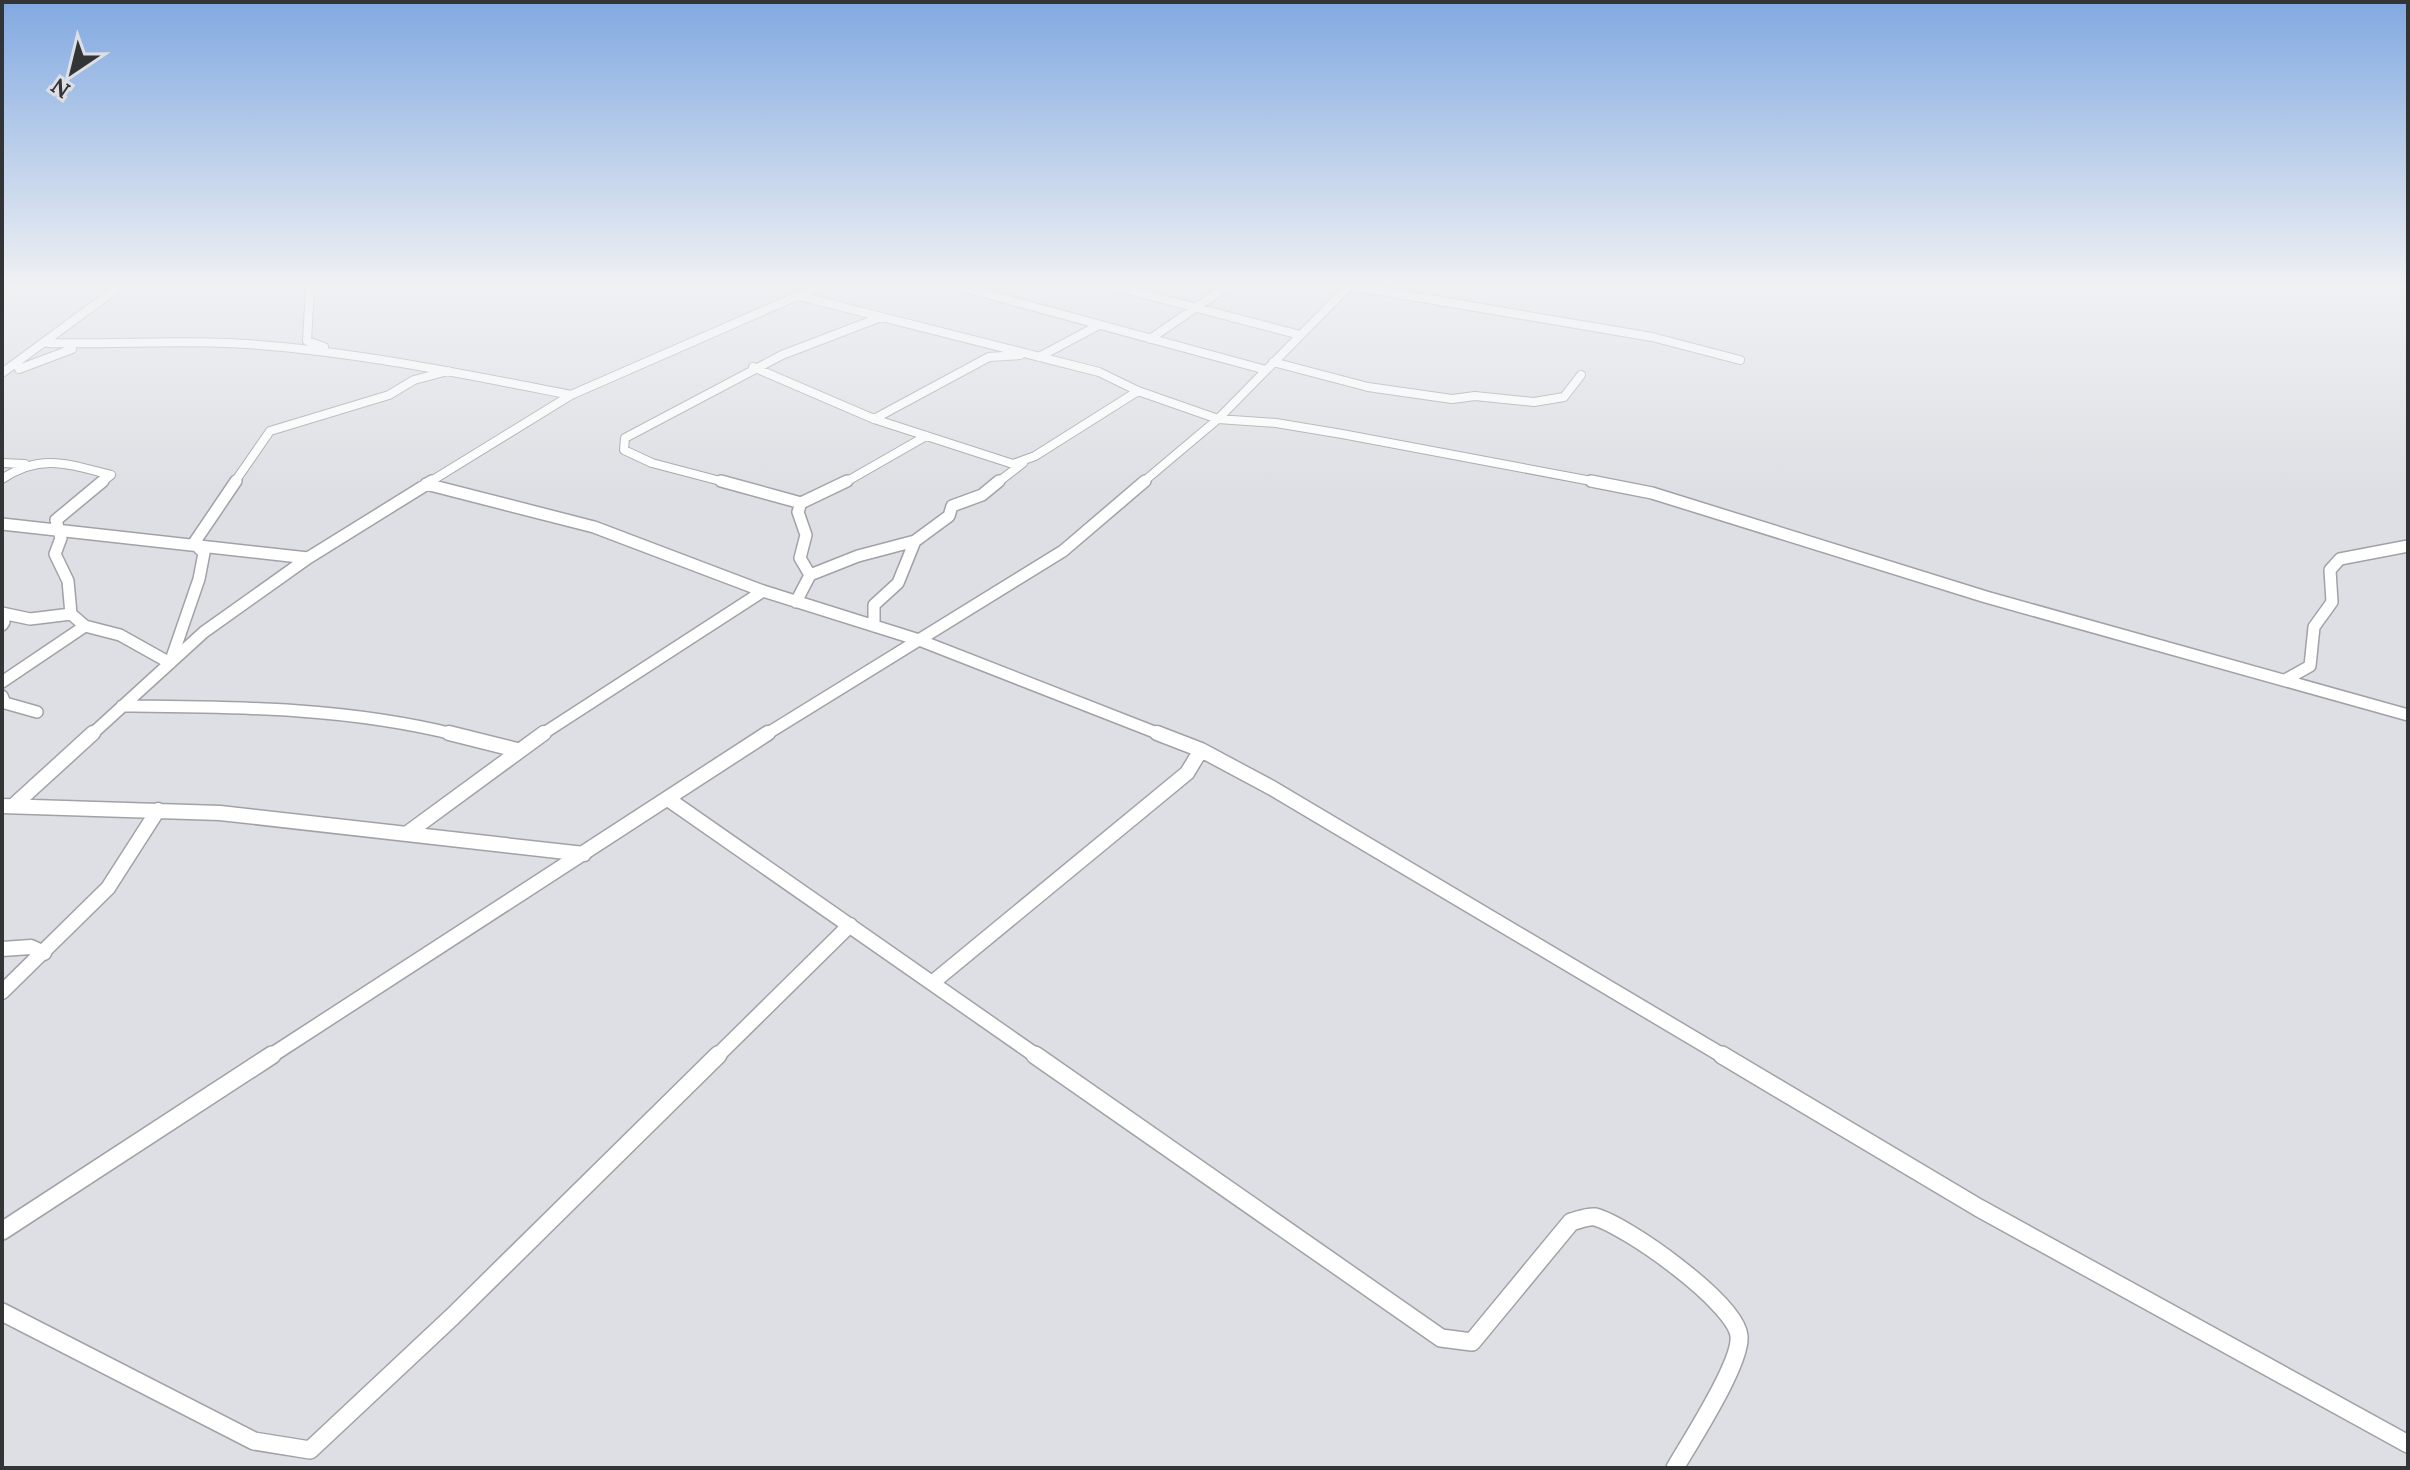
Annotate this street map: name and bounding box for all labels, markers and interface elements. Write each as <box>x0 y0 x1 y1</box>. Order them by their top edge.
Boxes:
north arrow <box>32 32 112 112</box>
text: N <box>46 72 76 105</box>

